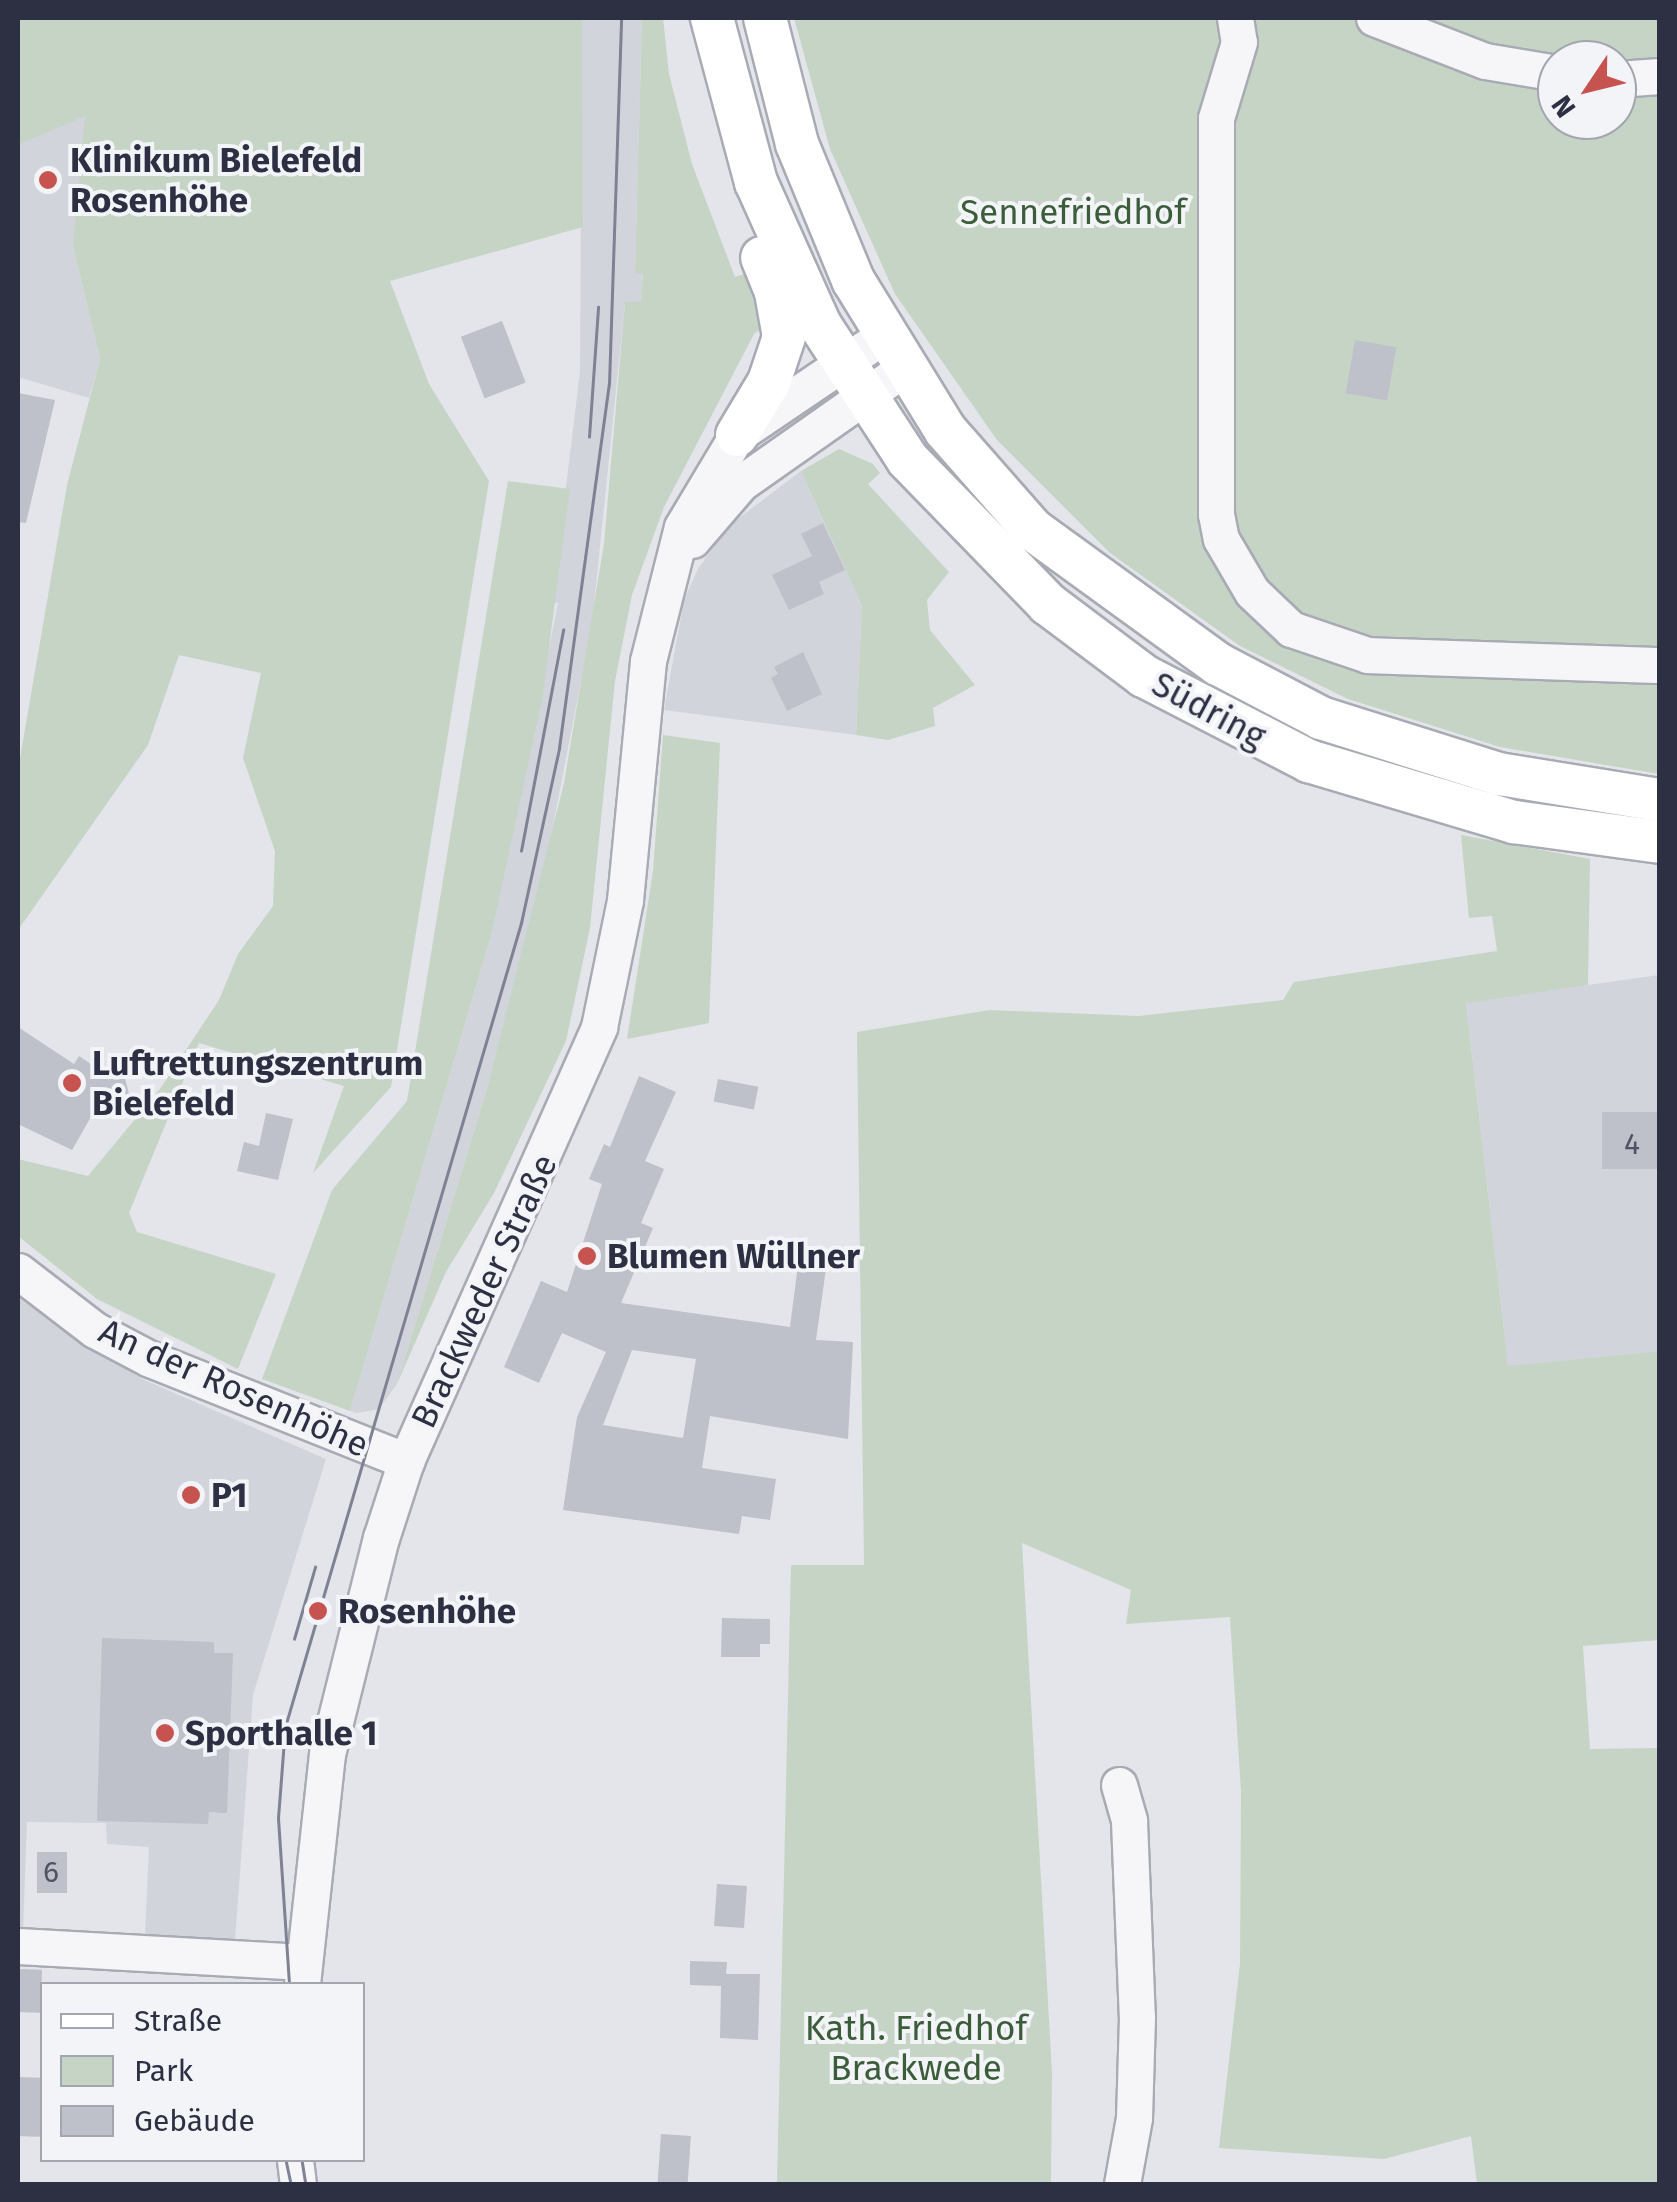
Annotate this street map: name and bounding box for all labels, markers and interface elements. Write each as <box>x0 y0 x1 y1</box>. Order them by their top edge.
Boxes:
north arrow <box>1537 40 1637 140</box>
text: N <box>1545 89 1583 123</box>
place label: Klinikum Bielefeld Rosenhöhe <box>70 139 362 221</box>
marker: Klinikum Bielefeld Rosenhöhe <box>35 167 61 193</box>
park label: Sennefriedhof <box>960 191 1186 233</box>
street label: Südring <box>1145 663 1273 757</box>
place label: Luftrettungszentrum Bielefeld <box>92 1042 423 1124</box>
marker: Luftrettungszentrum Bielefeld <box>61 1072 83 1094</box>
house number: 4 <box>1624 1126 1640 1162</box>
street label: Brackweder Straße <box>402 1148 566 1434</box>
place label: Blumen Wüllner <box>607 1235 860 1277</box>
marker: Blumen Wüllner <box>576 1245 598 1267</box>
street label: An der Rosenhöhe <box>93 1310 375 1466</box>
place label: P1 <box>211 1474 248 1516</box>
marker: P1 <box>180 1484 202 1506</box>
place label: Rosenhöhe <box>338 1590 516 1632</box>
marker: Rosenhöhe <box>307 1600 329 1622</box>
place label: Sporthalle 1 <box>185 1712 377 1754</box>
marker: Sporthalle 1 <box>154 1722 176 1744</box>
house number: 6 <box>43 1854 59 1890</box>
legend <box>40 1982 365 2162</box>
text: Straße <box>134 2003 222 2039</box>
park label: Kath. Friedhof Brackwede <box>805 2007 1027 2089</box>
text: Park <box>134 2053 193 2089</box>
text: Gebäude <box>134 2103 255 2139</box>

